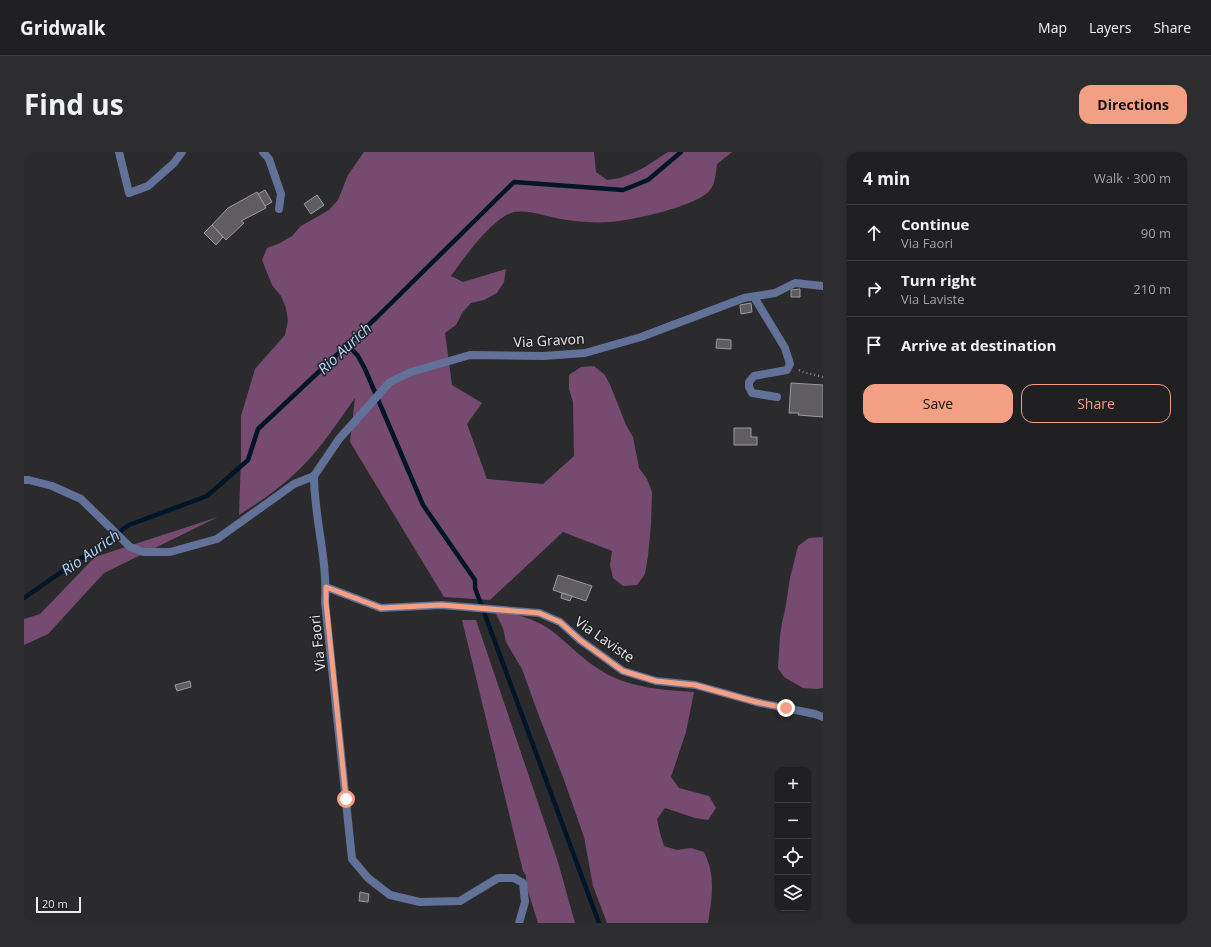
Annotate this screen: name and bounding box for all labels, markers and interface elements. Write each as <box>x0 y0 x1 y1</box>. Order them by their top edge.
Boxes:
text: Gridwalk <box>20 15 106 41</box>
text: Map <box>1038 18 1067 37</box>
text: Layers <box>1089 18 1131 37</box>
text: Share <box>1153 18 1191 37</box>
text: Find us <box>24 85 124 123</box>
button: Directions <box>1079 85 1187 124</box>
text: 4 min <box>863 167 910 190</box>
text: Walk · 300 m <box>1094 169 1171 187</box>
text: Continue <box>901 214 969 234</box>
icon: ahead <box>863 222 885 244</box>
text: 90 m <box>1141 224 1171 242</box>
text: Via Faori <box>901 234 953 252</box>
text: Turn right <box>901 270 976 290</box>
icon: right <box>863 278 885 300</box>
text: 210 m <box>1133 280 1171 298</box>
text: Via Laviste <box>901 290 965 308</box>
water label: Rio Aurich <box>313 318 375 378</box>
street label: Via Gravon <box>513 329 585 351</box>
icon: arrive <box>863 334 885 356</box>
text: Arrive at destination <box>901 335 1056 355</box>
button: Save <box>863 384 1013 423</box>
button: Share <box>1021 384 1171 423</box>
water label: Rio Aurich <box>57 525 123 579</box>
street label: Via Laviste <box>572 612 639 666</box>
street label: Via Faori <box>305 614 329 672</box>
route end <box>777 699 795 717</box>
map controls <box>775 767 811 911</box>
button: + <box>775 767 811 803</box>
route start <box>337 790 355 808</box>
button: − <box>775 803 811 839</box>
button: locate <box>775 839 811 875</box>
button: layers <box>775 875 811 911</box>
scale bar <box>36 895 81 914</box>
text: 20 m <box>42 896 68 911</box>

